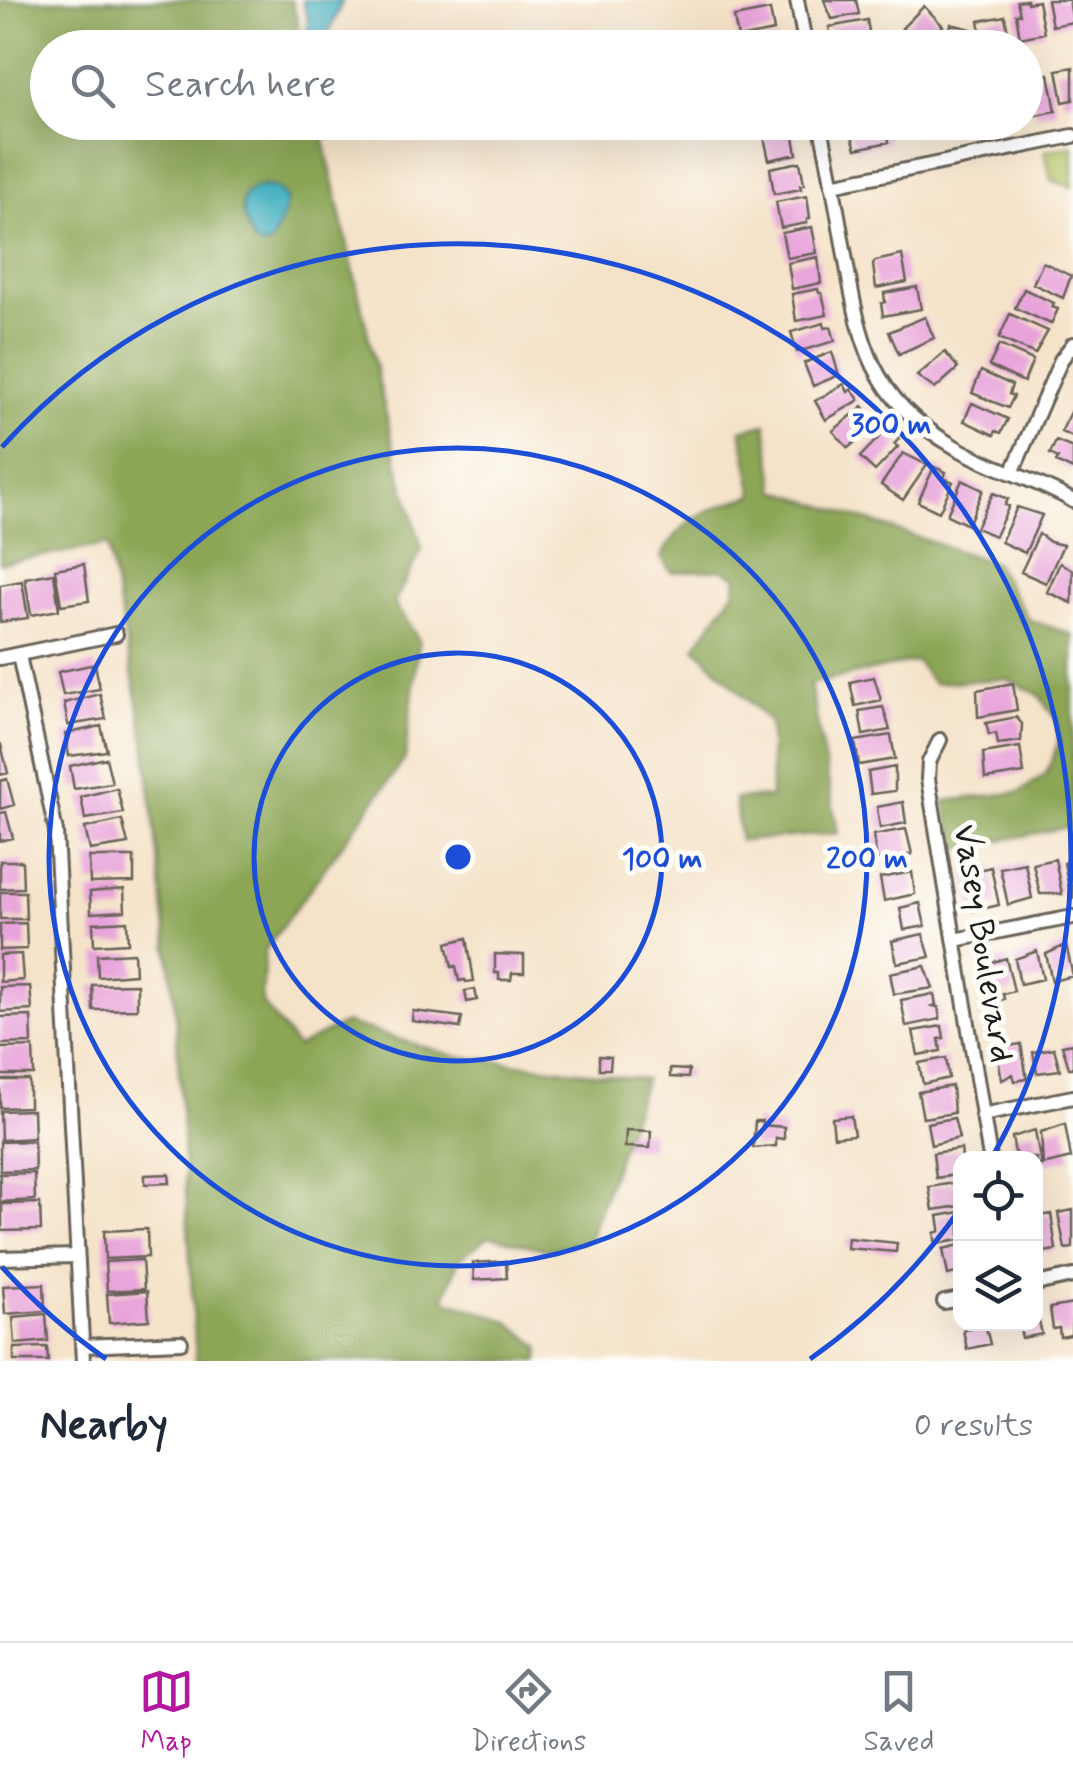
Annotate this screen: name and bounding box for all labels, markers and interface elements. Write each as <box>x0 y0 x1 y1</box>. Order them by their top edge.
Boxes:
search box <box>30 30 1043 140</box>
icon: search <box>65 58 120 113</box>
text: Search here <box>145 61 336 110</box>
text: 300 m <box>851 406 931 445</box>
street label: Vasey Boulevard <box>942 821 1025 1066</box>
centre of rings <box>440 839 476 875</box>
text: 100 m <box>622 840 702 879</box>
text: 200 m <box>826 840 908 879</box>
map controls <box>953 1151 1043 1331</box>
button: locate <box>953 1151 1043 1241</box>
button: layers <box>953 1241 1043 1331</box>
text: Nearby <box>40 1399 168 1454</box>
text: 0 results <box>914 1405 1033 1447</box>
tab: Map <box>139 1664 194 1761</box>
tab: Directions <box>471 1664 586 1761</box>
tab: Saved <box>864 1664 934 1761</box>

